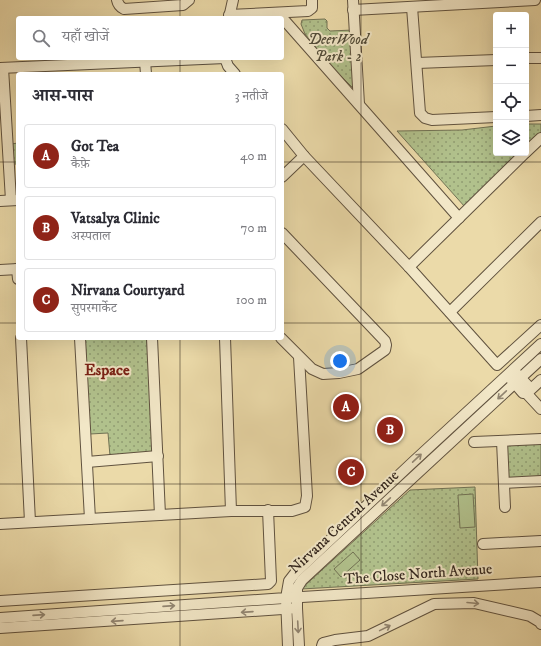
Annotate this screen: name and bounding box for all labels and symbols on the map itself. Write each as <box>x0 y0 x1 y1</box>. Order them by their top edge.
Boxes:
park label: DeerWood Park - 2 <box>308 30 371 66</box>
your location <box>330 351 350 371</box>
district label: Espace <box>84 360 130 380</box>
one-way arrow <box>497 390 507 400</box>
pin: A <box>333 392 359 422</box>
pin: B <box>377 415 403 445</box>
one-way arrow <box>412 454 422 463</box>
pin: C <box>338 457 364 487</box>
street label: Nirvana Central Avenue <box>285 466 403 578</box>
one-way arrow <box>381 497 391 507</box>
street label: The Close North Avenue <box>343 559 493 589</box>
one-way arrow <box>466 600 479 607</box>
one-way arrow <box>162 603 175 610</box>
one-way arrow <box>241 609 254 616</box>
one-way arrow <box>32 611 45 619</box>
one-way arrow <box>111 617 124 624</box>
one-way arrow <box>294 620 302 633</box>
one-way arrow <box>379 624 391 631</box>

